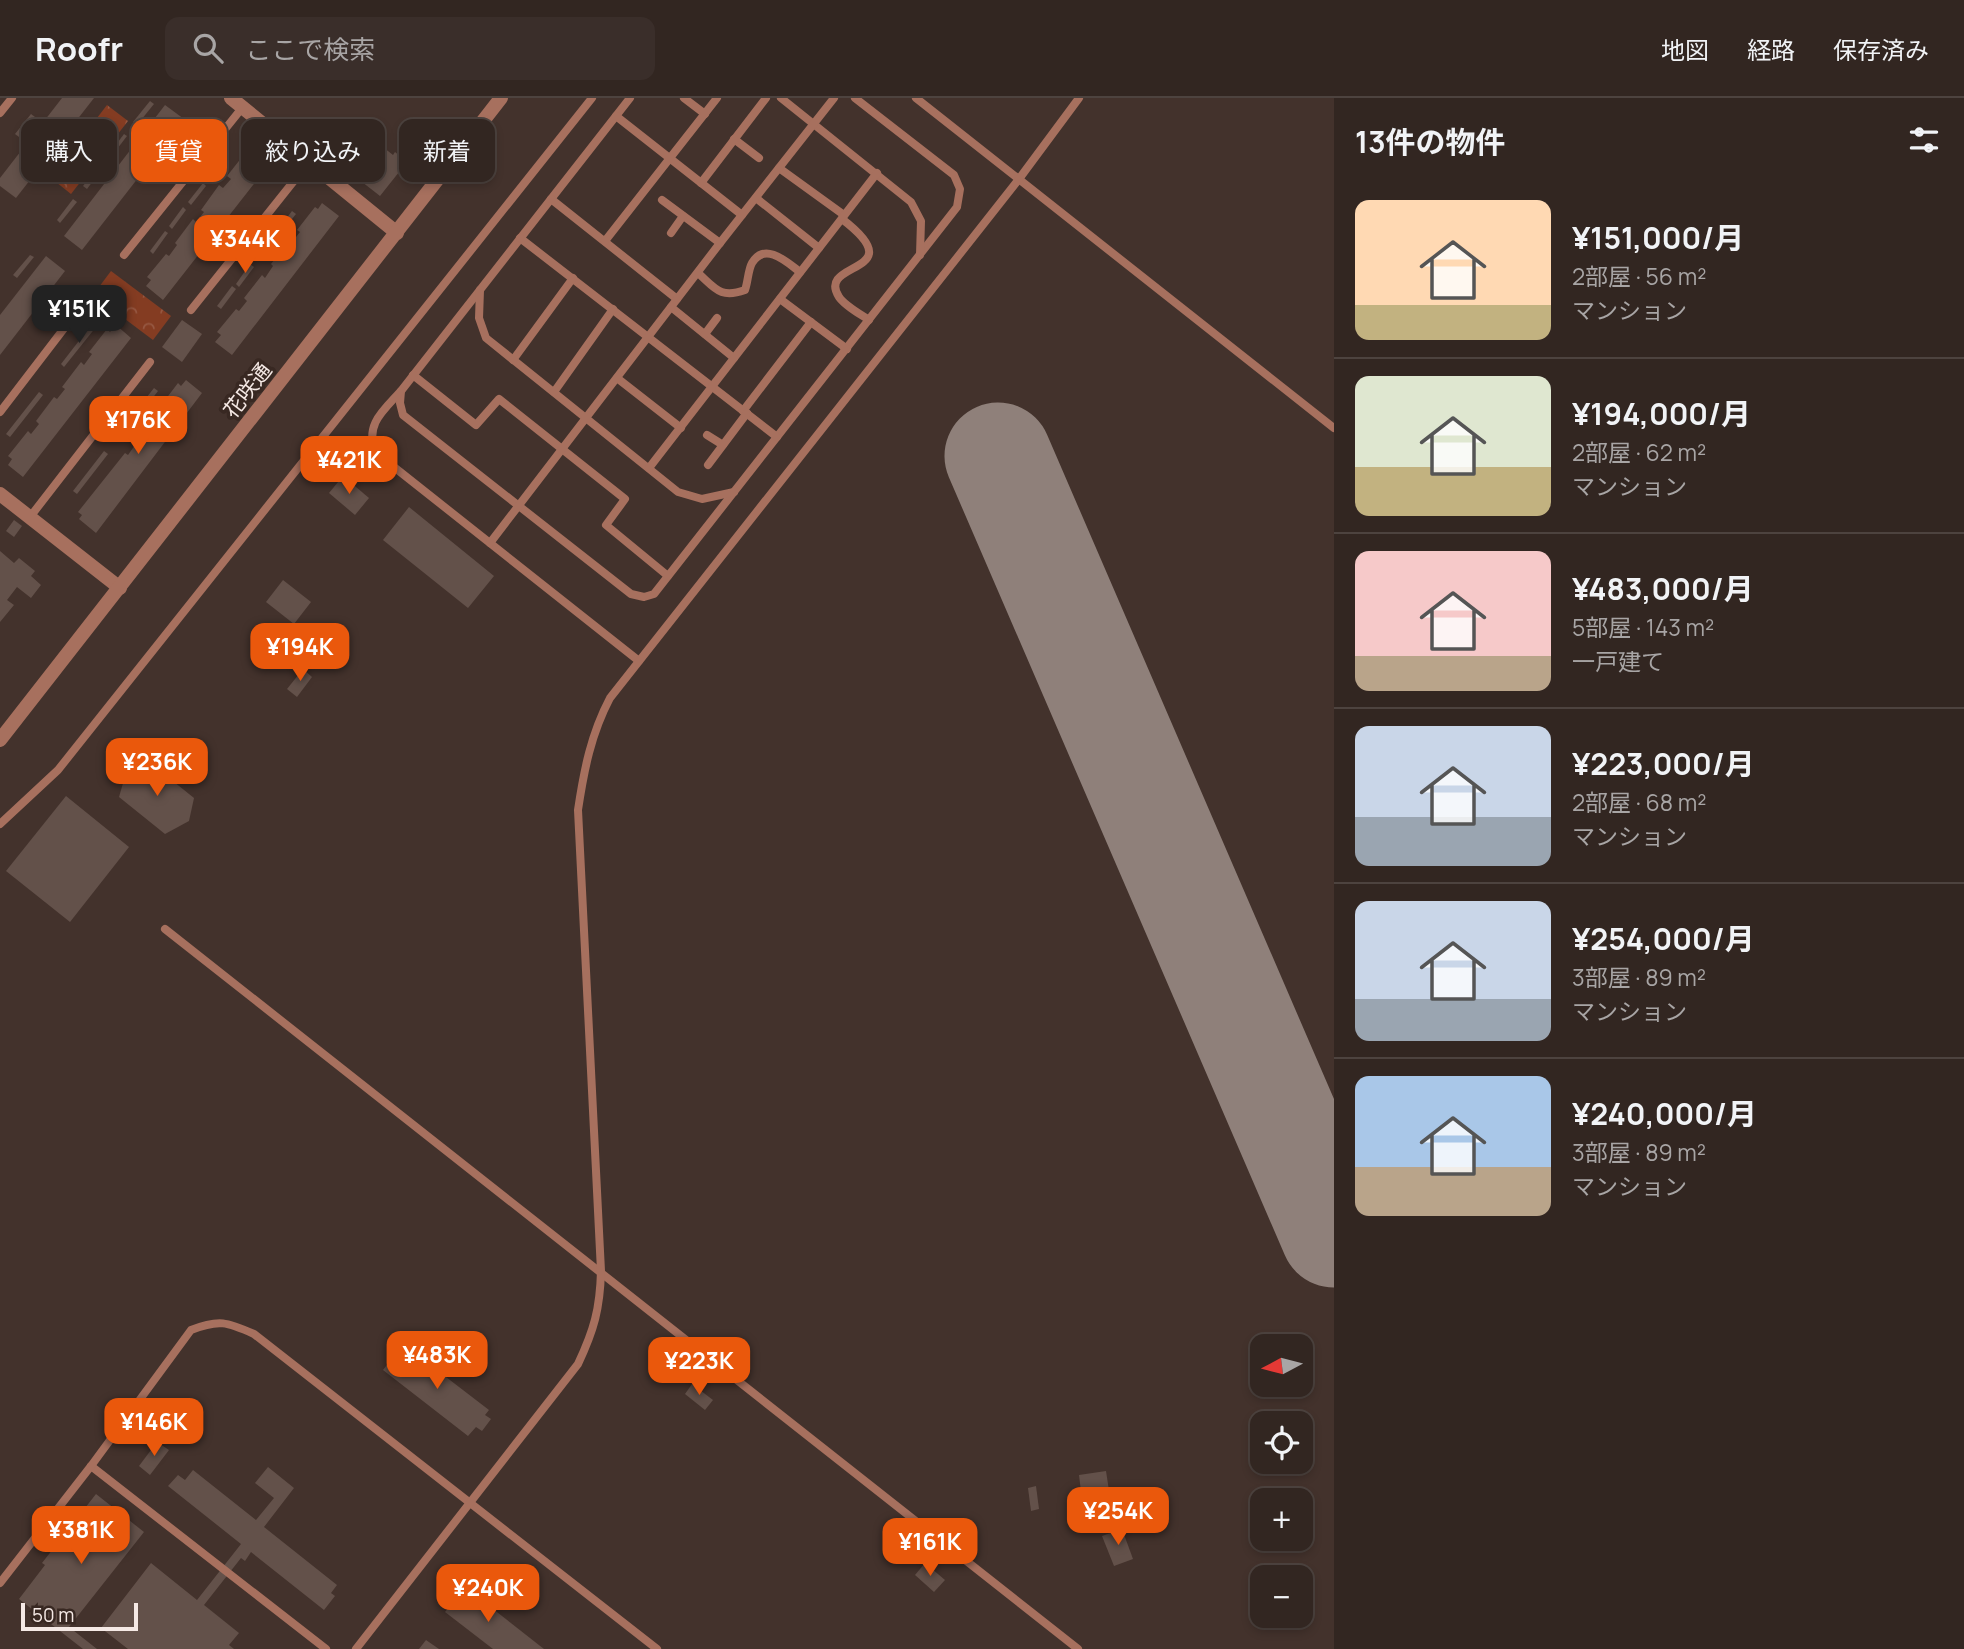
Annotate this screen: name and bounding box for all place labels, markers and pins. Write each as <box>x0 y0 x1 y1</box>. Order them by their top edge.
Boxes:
pin: ¥344K <box>196 216 294 275</box>
pin: ¥151K <box>30 286 128 345</box>
pin: ¥176K <box>89 396 187 456</box>
pin: ¥421K <box>300 436 398 496</box>
pin: ¥194K <box>251 624 349 683</box>
pin: ¥236K <box>108 738 206 798</box>
pin: ¥483K <box>388 1332 486 1391</box>
pin: ¥223K <box>650 1338 748 1397</box>
pin: ¥146K <box>105 1398 203 1458</box>
pin: ¥254K <box>1069 1488 1167 1547</box>
pin: ¥381K <box>32 1506 130 1566</box>
pin: ¥161K <box>881 1518 979 1578</box>
pin: ¥240K <box>439 1564 537 1624</box>

